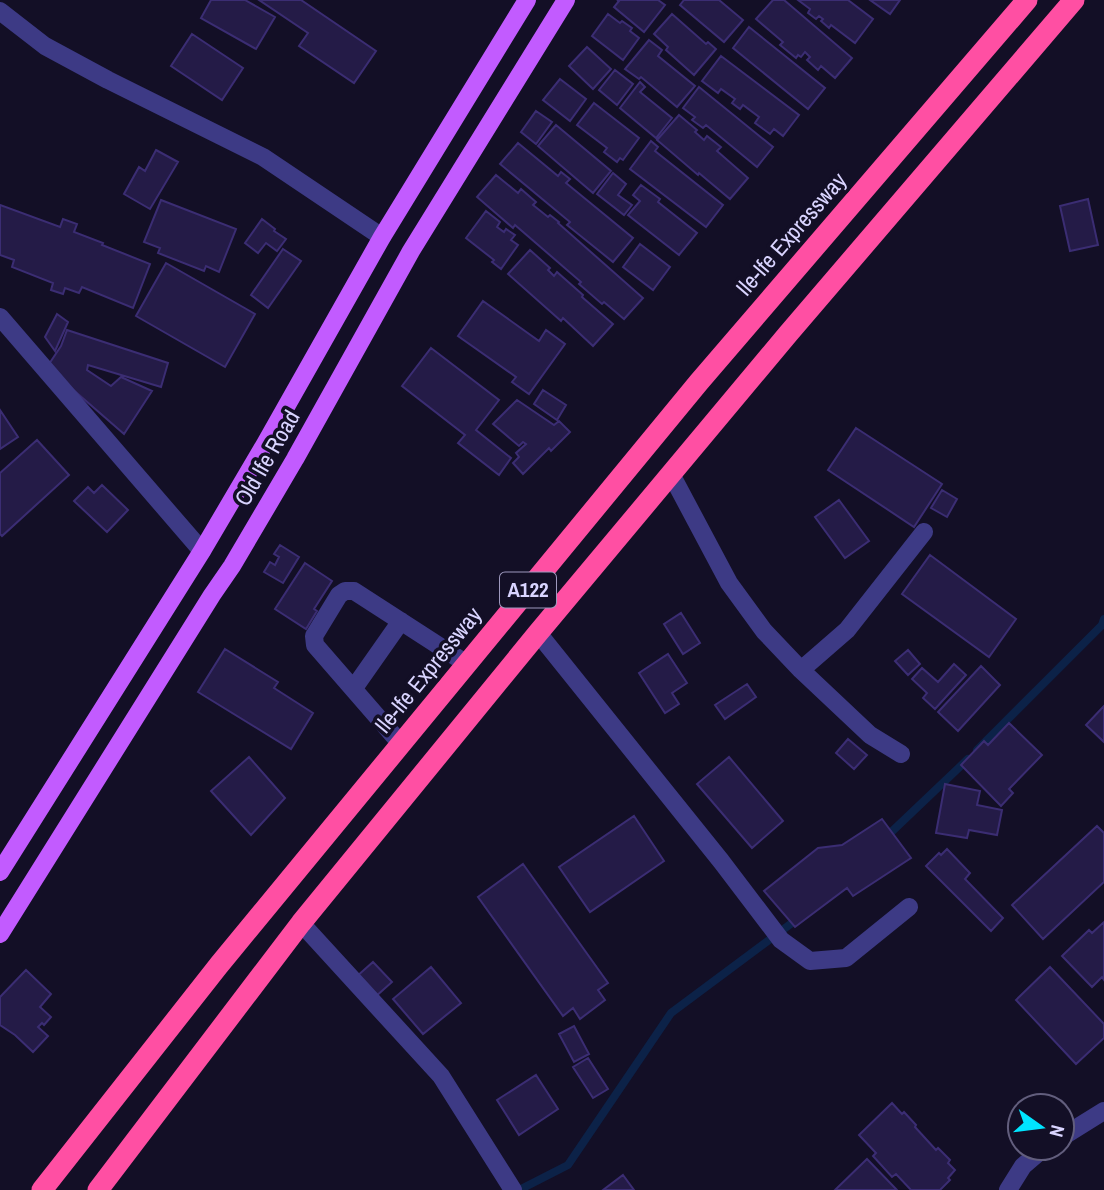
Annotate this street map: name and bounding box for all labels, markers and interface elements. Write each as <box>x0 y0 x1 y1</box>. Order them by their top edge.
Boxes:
street label: Ile-Ife Expressway <box>728 165 853 302</box>
street label: Old Ife Road <box>227 404 306 511</box>
road number: A122 <box>500 572 556 608</box>
street label: Ile-Ife Expressway <box>367 600 488 739</box>
north arrow <box>1006 1092 1076 1162</box>
text: N <box>1044 1123 1071 1140</box>

